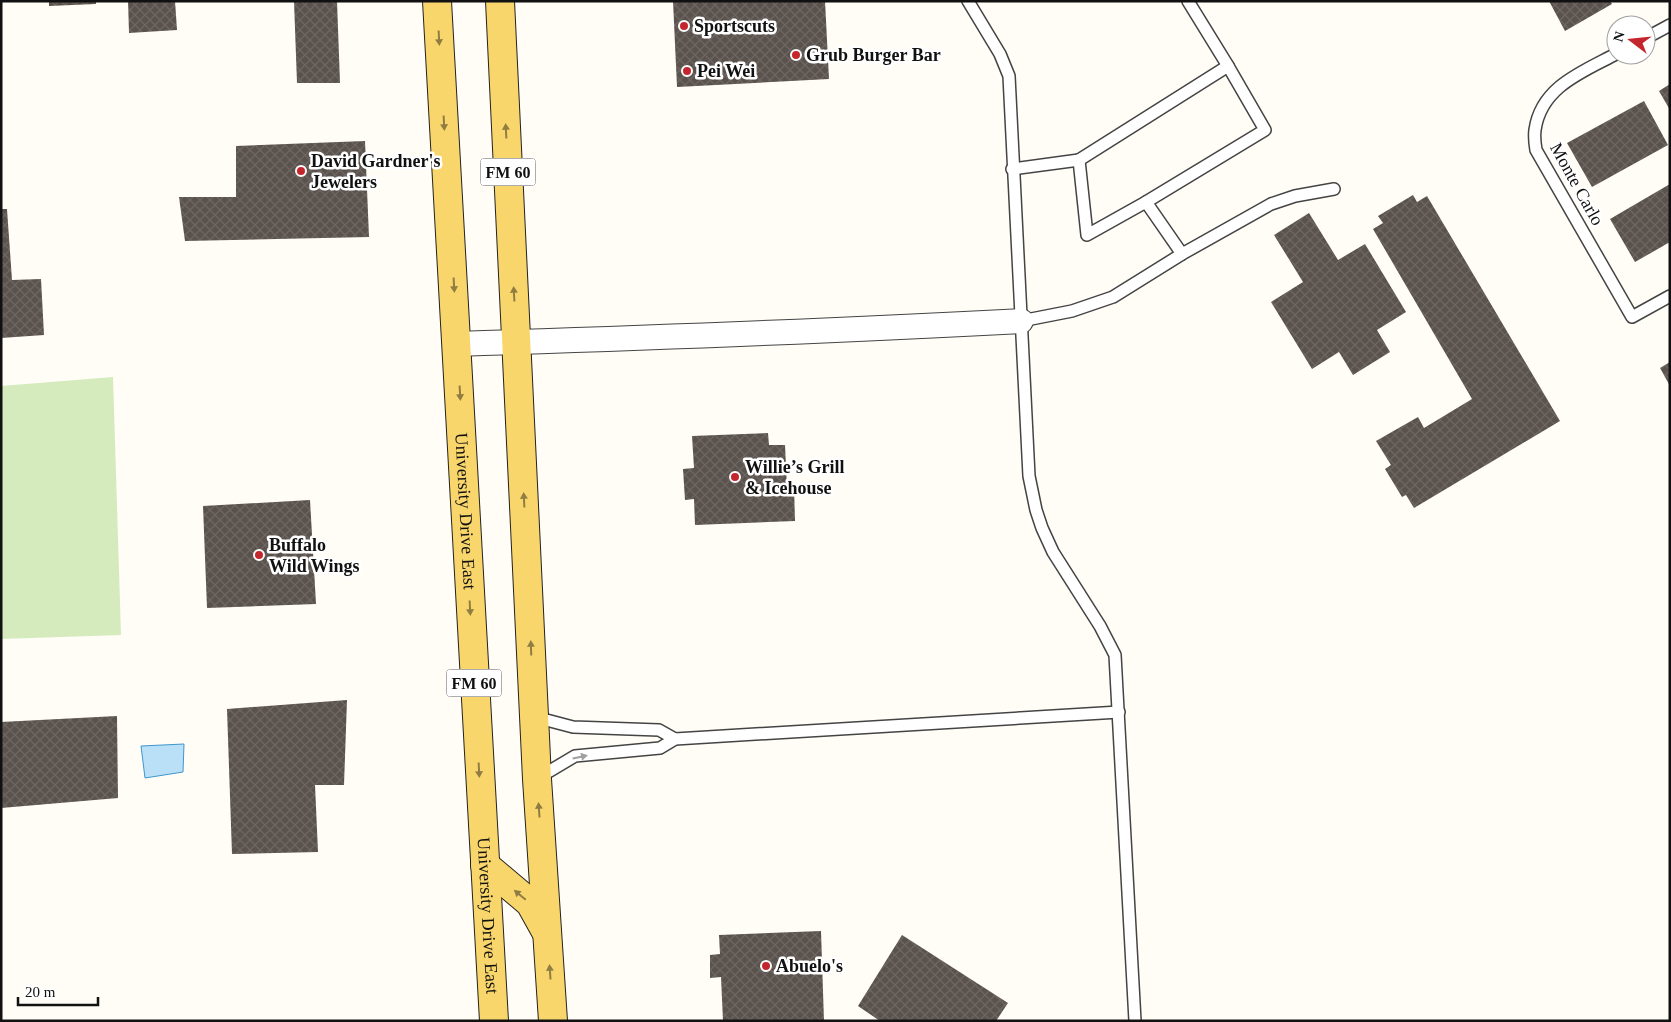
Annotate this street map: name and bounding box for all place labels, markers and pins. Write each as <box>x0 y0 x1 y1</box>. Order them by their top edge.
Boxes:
place label: Sportscuts <box>694 16 775 36</box>
marker: Sportscuts <box>678 20 690 32</box>
place label: Grub Burger Bar <box>806 45 941 65</box>
marker: Grub Burger Bar <box>790 49 802 61</box>
place label: Pei Wei <box>697 61 755 81</box>
marker: Pei Wei <box>681 65 693 77</box>
place label: David Gardner's Jewelers <box>311 151 441 192</box>
marker: David Gardner's Jewelers <box>295 165 307 177</box>
place label: Willie’s Grill & Icehouse <box>745 457 845 498</box>
marker: Willie’s Grill & Icehouse <box>729 471 741 483</box>
place label: Buffalo Wild Wings <box>269 535 360 576</box>
marker: Buffalo Wild Wings <box>253 549 265 561</box>
place label: Abuelo's <box>776 956 843 976</box>
marker: Abuelo's <box>760 960 772 972</box>

